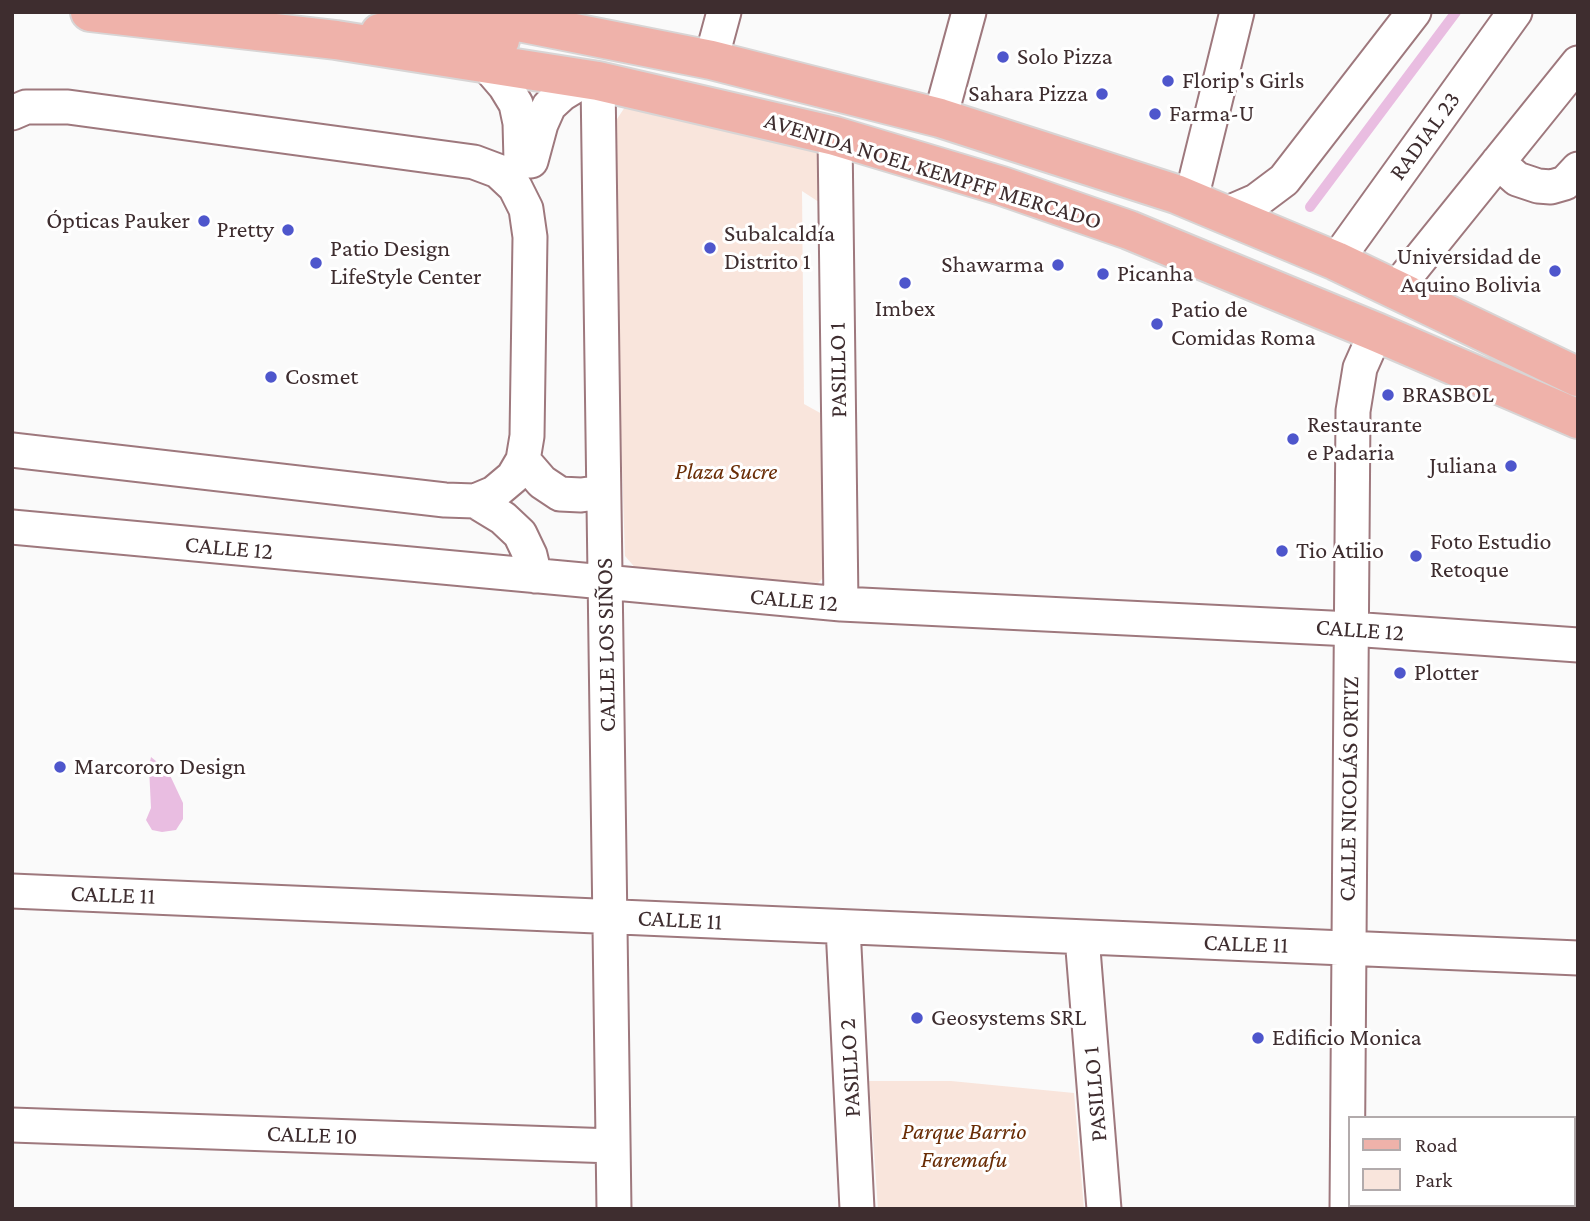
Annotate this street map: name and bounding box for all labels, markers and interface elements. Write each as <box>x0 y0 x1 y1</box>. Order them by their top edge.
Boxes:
place label: Solo Pizza <box>1017 43 1113 71</box>
marker: Solo Pizza <box>995 49 1011 65</box>
place label: Florip's Girls <box>1182 67 1304 95</box>
marker: Florip's Girls <box>1160 73 1176 89</box>
place label: Sahara Pizza <box>968 80 1088 108</box>
marker: Sahara Pizza <box>1094 86 1110 102</box>
street label: RADIAL 23 <box>1383 86 1467 186</box>
place label: Farma-U <box>1169 100 1254 128</box>
street label: AVENIDA NOEL KEMPFF MERCADO <box>761 106 1105 236</box>
marker: Farma-U <box>1147 106 1163 122</box>
place label: Ópticas Pauker <box>46 207 190 235</box>
marker: Ópticas Pauker <box>196 213 212 229</box>
place label: Pretty <box>217 216 274 244</box>
place label: Subalcaldía Distrito 1 <box>724 220 835 276</box>
marker: Pretty <box>280 222 296 238</box>
place label: Patio Design LifeStyle Center <box>330 235 482 291</box>
marker: Subalcaldía Distrito 1 <box>702 240 718 256</box>
place label: Universidad de Aquino Bolivia <box>1397 243 1541 299</box>
place label: Shawarma <box>941 251 1044 279</box>
marker: Patio Design LifeStyle Center <box>308 255 324 271</box>
marker: Shawarma <box>1050 257 1066 273</box>
place label: Picanha <box>1117 260 1193 288</box>
marker: Universidad de Aquino Bolivia <box>1547 263 1563 279</box>
marker: Picanha <box>1095 266 1111 282</box>
marker: Imbex <box>897 275 913 291</box>
place label: Imbex <box>875 295 935 323</box>
place label: Patio de Comidas Roma <box>1171 296 1315 352</box>
marker: Patio de Comidas Roma <box>1149 316 1165 332</box>
street label: PASILLO 1 <box>823 322 853 418</box>
place label: Cosmet <box>285 363 358 391</box>
marker: Cosmet <box>263 369 279 385</box>
place label: BRASBOL <box>1402 381 1494 409</box>
marker: BRASBOL <box>1380 387 1396 403</box>
place label: Restaurante e Padaria <box>1307 411 1422 467</box>
marker: Restaurante e Padaria <box>1285 431 1301 447</box>
place label: Juliana <box>1429 452 1497 480</box>
park label: Plaza Sucre <box>675 458 777 486</box>
marker: Juliana <box>1503 458 1519 474</box>
place label: Foto Estudio Retoque <box>1430 528 1551 584</box>
street label: CALLE 12 <box>184 530 274 566</box>
place label: Tio Atilio <box>1296 537 1384 565</box>
marker: Tio Atilio <box>1274 543 1290 559</box>
marker: Foto Estudio Retoque <box>1408 548 1424 564</box>
street label: CALLE LOS SIÑOS <box>590 558 622 732</box>
street label: CALLE 12 <box>749 582 839 618</box>
street label: CALLE 12 <box>1315 613 1405 647</box>
place label: Plotter <box>1414 659 1479 687</box>
marker: Plotter <box>1392 665 1408 681</box>
street label: CALLE NICOLÁS ORTIZ <box>1333 676 1365 902</box>
place label: Marcororo Design <box>74 753 246 781</box>
marker: Marcororo Design <box>52 759 68 775</box>
street label: CALLE 11 <box>70 879 156 911</box>
street label: CALLE 11 <box>637 903 723 937</box>
street label: CALLE 11 <box>1203 928 1289 960</box>
place label: Geosystems SRL <box>931 1004 1086 1032</box>
marker: Geosystems SRL <box>909 1010 925 1026</box>
street label: PASILLO 2 <box>833 1018 867 1118</box>
place label: Edificio Monica <box>1272 1024 1421 1052</box>
marker: Edificio Monica <box>1250 1030 1266 1046</box>
street label: PASILLO 1 <box>1076 1045 1114 1143</box>
legend <box>1348 1116 1576 1207</box>
park label: Parque Barrio Faremafu <box>901 1118 1027 1174</box>
street label: CALLE 10 <box>266 1119 358 1151</box>
text: Road <box>1415 1133 1458 1157</box>
text: Park <box>1415 1168 1452 1192</box>

